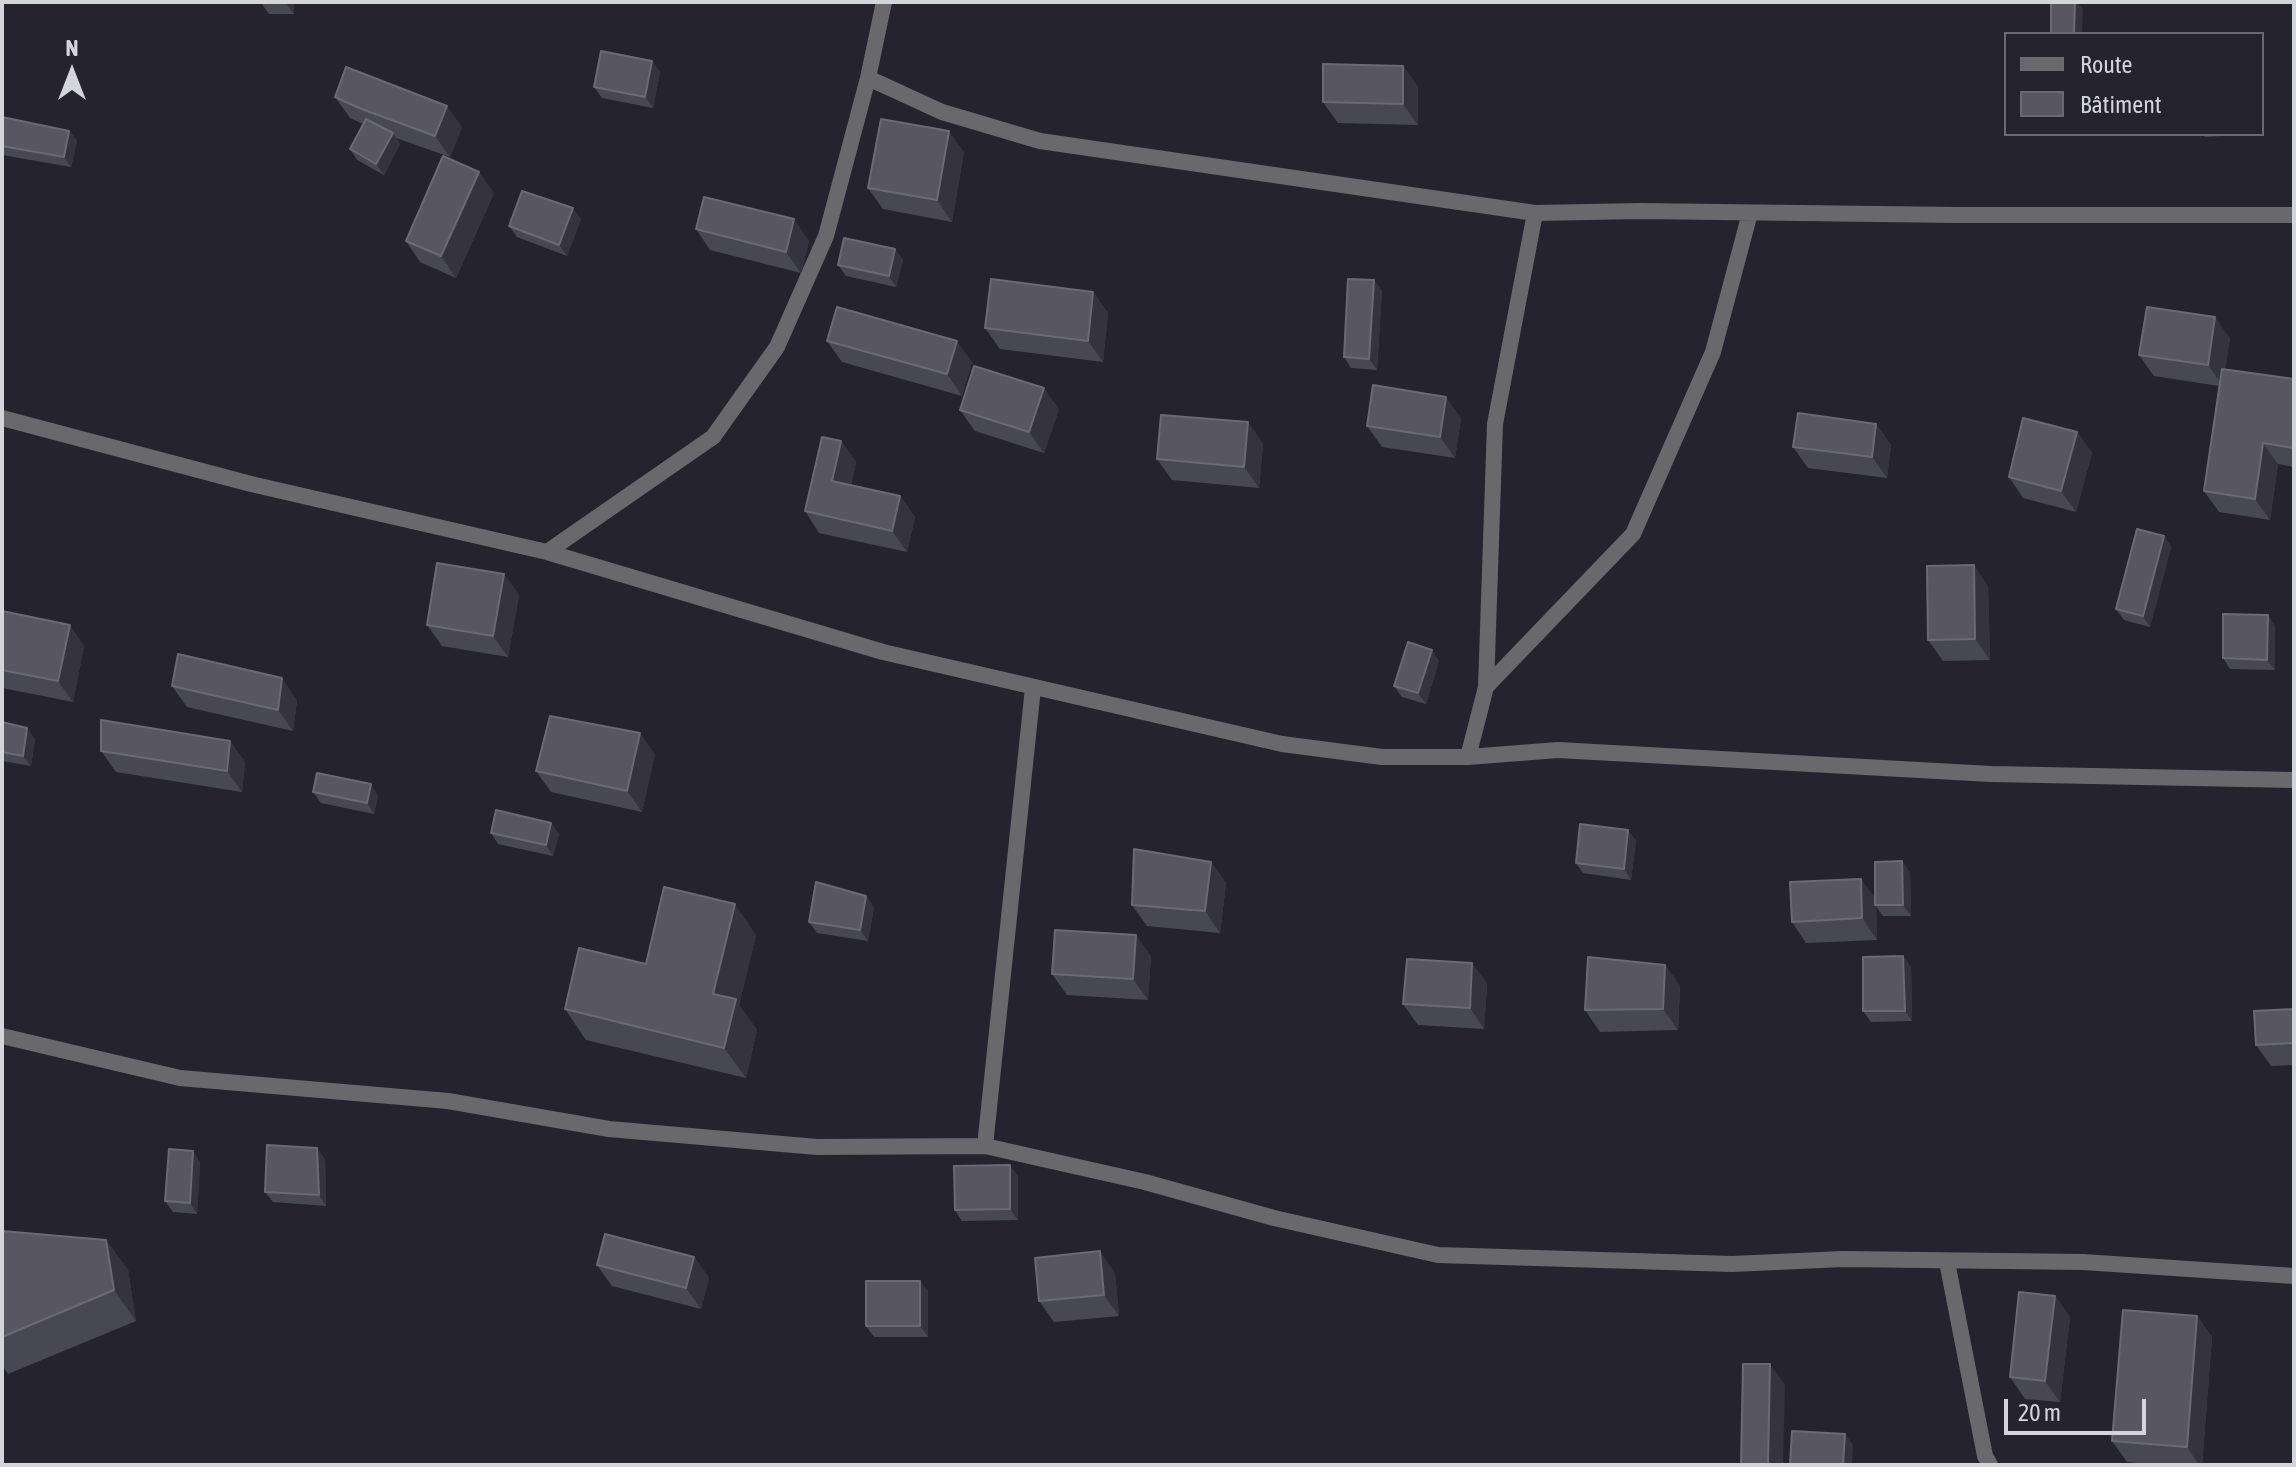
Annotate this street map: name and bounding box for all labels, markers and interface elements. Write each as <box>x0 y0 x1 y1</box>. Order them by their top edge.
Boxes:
north arrow <box>32 32 112 112</box>
legend <box>2004 32 2264 136</box>
text: N <box>66 35 78 61</box>
text: Route <box>2080 51 2132 78</box>
text: Bâtiment <box>2080 91 2162 118</box>
scale bar <box>2008 1383 2150 1433</box>
text: 20 m <box>2018 1399 2061 1426</box>

